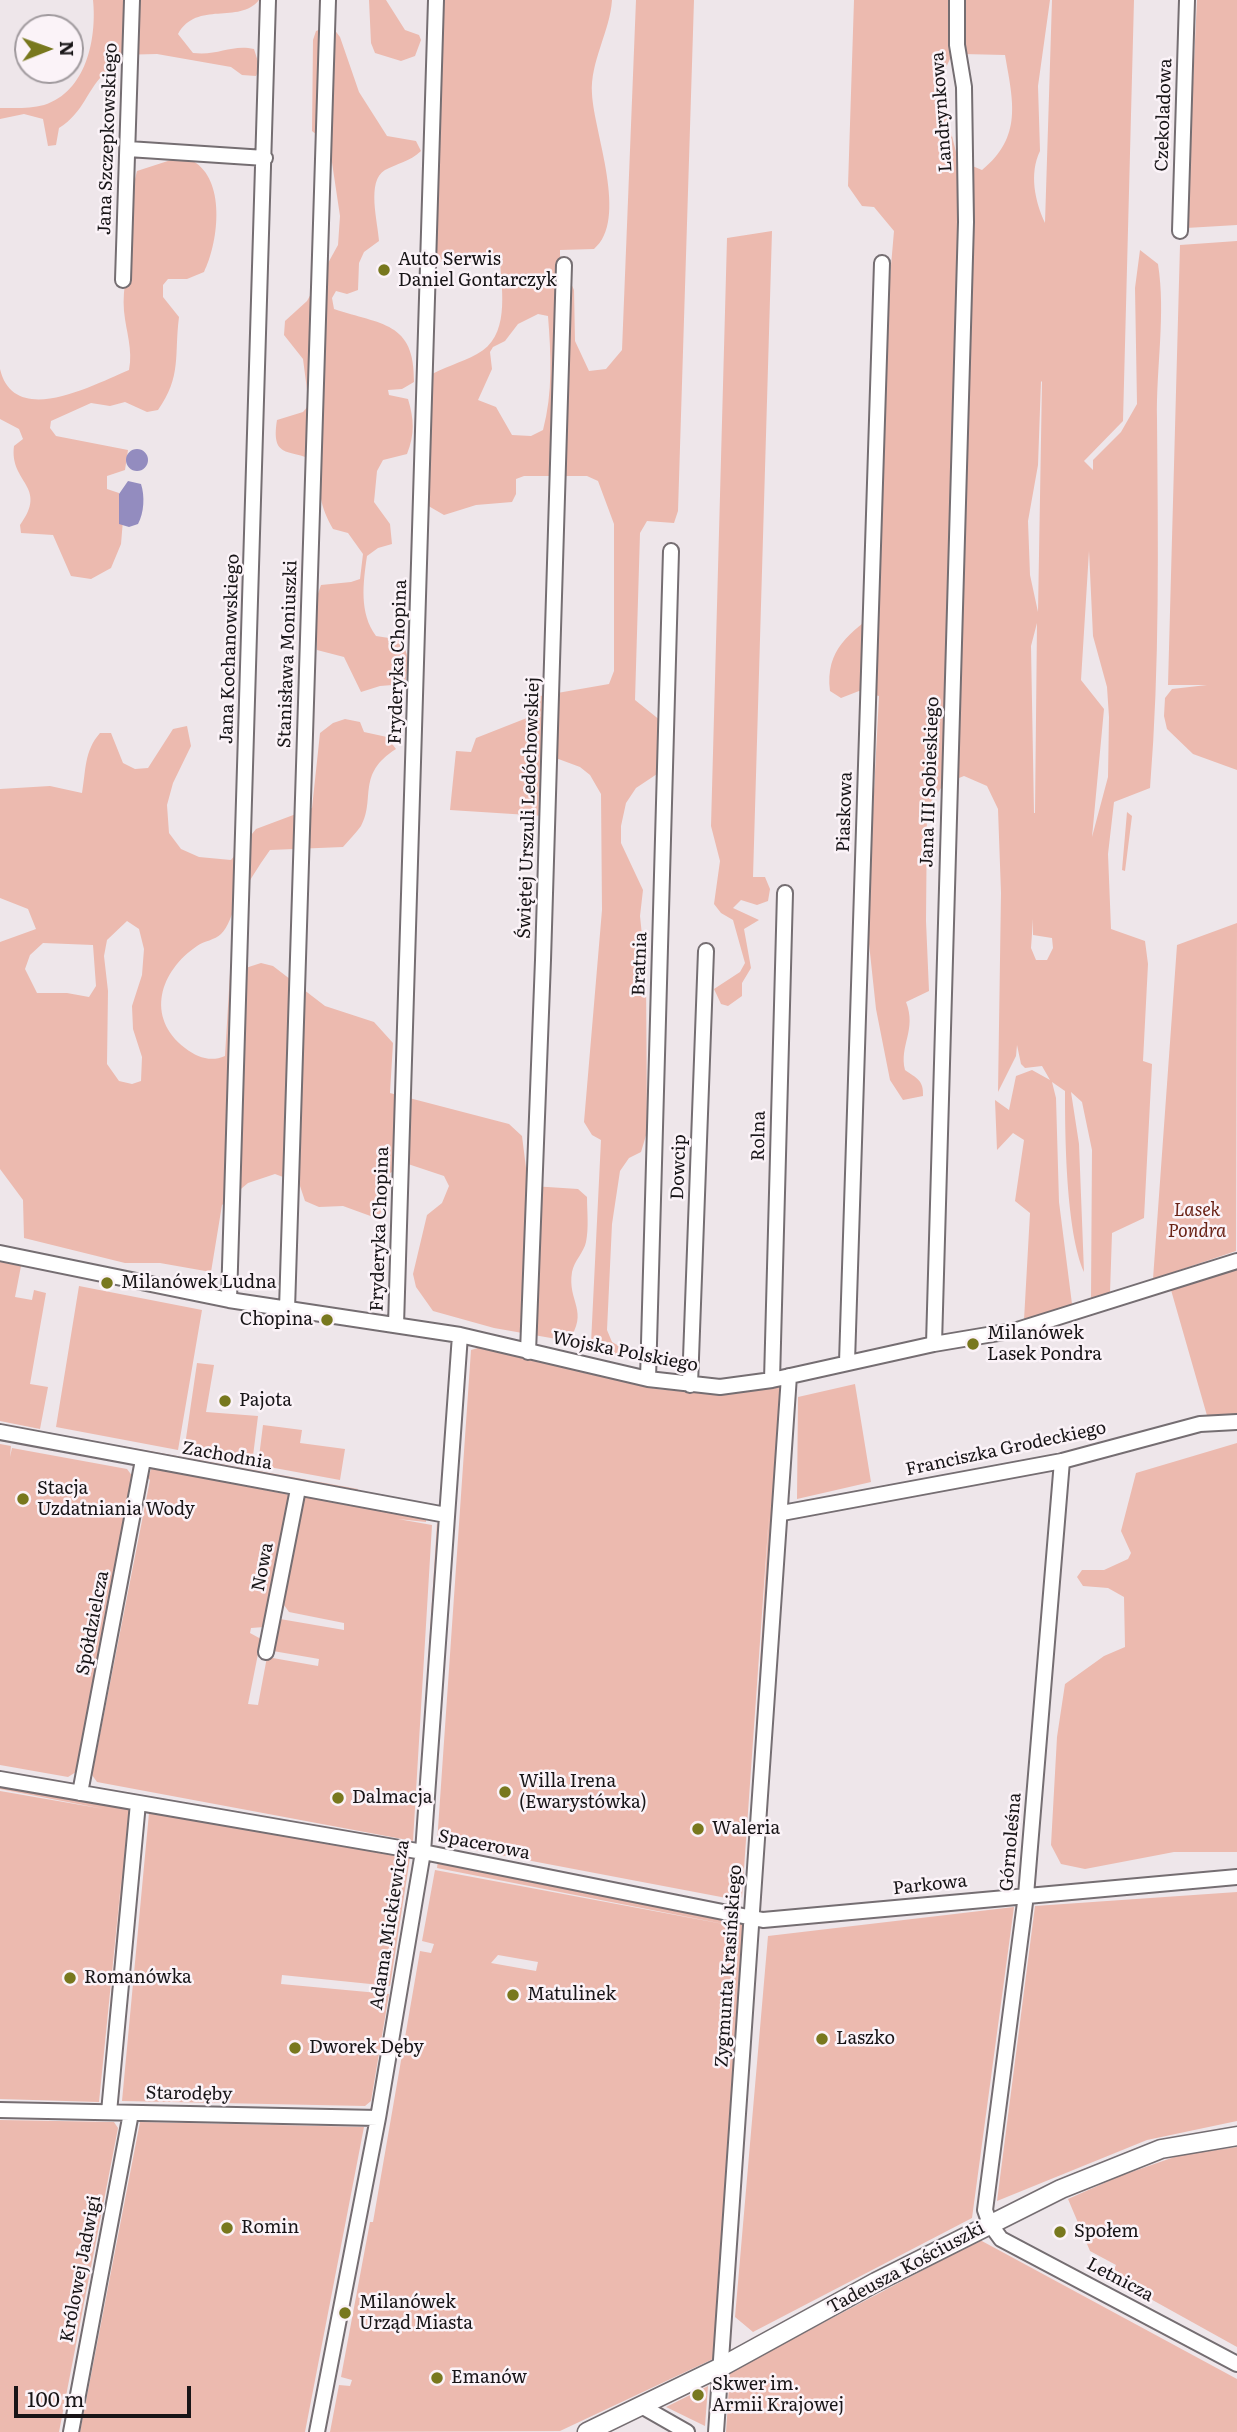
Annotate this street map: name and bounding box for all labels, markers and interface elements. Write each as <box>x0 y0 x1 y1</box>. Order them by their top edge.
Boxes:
north arrow <box>14 14 84 84</box>
text: N <box>54 40 82 57</box>
street label: Jana Szczepkowskiego <box>94 42 122 236</box>
street label: Landrynkowa <box>927 51 957 173</box>
street label: Czekoladowa <box>1151 58 1177 172</box>
place label: Auto Serwis Daniel Gontarczyk <box>398 249 557 292</box>
marker: Auto Serwis Daniel Gontarczyk <box>376 262 392 278</box>
street label: Jana Kochanowskiego <box>216 554 244 744</box>
street label: Stanisława Moniuszki <box>274 560 302 748</box>
street label: Fryderyka Chopina <box>384 579 412 745</box>
street label: Świętej Urszuli Ledóchowskiej <box>514 677 544 939</box>
street label: Jana III Sobieskiego <box>916 696 944 868</box>
street label: Piaskowa <box>833 771 857 853</box>
street label: Bratnia <box>628 932 652 996</box>
street label: Rolna <box>748 1111 770 1161</box>
street label: Dowcip <box>667 1134 691 1200</box>
street label: Fryderyka Chopina <box>366 1146 394 1312</box>
park label: Lasek Pondra <box>1168 1200 1226 1242</box>
place label: Milanówek Ludna <box>121 1272 277 1294</box>
marker: Milanówek Ludna <box>99 1275 115 1291</box>
place label: Chopina <box>240 1309 313 1331</box>
marker: Chopina <box>319 1312 335 1328</box>
place label: Milanówek Lasek Pondra <box>987 1323 1102 1366</box>
street label: Wojska Polskiego <box>550 1327 700 1377</box>
marker: Milanówek Lasek Pondra <box>965 1336 981 1352</box>
place label: Pajota <box>239 1390 292 1412</box>
marker: Pajota <box>217 1393 233 1409</box>
street label: Franciszka Grodeckiego <box>904 1417 1108 1481</box>
street label: Zachodnia <box>180 1437 274 1475</box>
place label: Stacja Uzdatniania Wody <box>37 1478 195 1520</box>
marker: Stacja Uzdatniania Wody <box>15 1491 31 1507</box>
street label: Nowa <box>248 1541 278 1593</box>
street label: Spółdzielcza <box>72 1569 114 1677</box>
place label: Willa Irena (Ewarystówka) <box>519 1771 647 1814</box>
marker: Willa Irena (Ewarystówka) <box>497 1784 513 1800</box>
place label: Dalmacja <box>352 1787 432 1809</box>
marker: Dalmacja <box>330 1790 346 1806</box>
street label: Górnoleśna <box>996 1792 1026 1892</box>
place label: Waleria <box>712 1818 780 1840</box>
marker: Waleria <box>690 1821 706 1837</box>
street label: Spacerowa <box>436 1826 532 1864</box>
street label: Adama Mickiewicza <box>366 1838 414 2012</box>
street label: Zygmunta Krasińskiego <box>711 1864 747 2068</box>
street label: Parkowa <box>892 1870 968 1900</box>
place label: Romanówka <box>84 1967 192 1989</box>
marker: Romanówka <box>62 1970 78 1986</box>
place label: Matulinek <box>527 1984 616 2006</box>
marker: Matulinek <box>505 1987 521 2003</box>
place label: Laszko <box>836 2028 895 2050</box>
marker: Laszko <box>814 2031 830 2047</box>
place label: Dworek Dęby <box>309 2037 424 2059</box>
marker: Dworek Dęby <box>287 2040 303 2056</box>
street label: Starodęby <box>145 2082 233 2106</box>
street label: Królowej Jadwigi <box>56 2194 106 2344</box>
place label: Romin <box>241 2217 299 2239</box>
street label: Tadeusza Kościuszki <box>824 2217 988 2319</box>
marker: Romin <box>219 2220 235 2236</box>
place label: Społem <box>1074 2221 1139 2243</box>
marker: Społem <box>1052 2224 1068 2240</box>
street label: Letnicza <box>1083 2253 1157 2307</box>
place label: Milanówek Urząd Miasta <box>359 2292 473 2334</box>
marker: Milanówek Urząd Miasta <box>337 2305 353 2321</box>
place label: Emanów <box>451 2367 527 2389</box>
marker: Emanów <box>429 2370 445 2386</box>
scale bar <box>18 2372 194 2416</box>
place label: Skwer im. Armii Krajowej <box>712 2374 844 2416</box>
text: 100 m <box>27 2382 84 2413</box>
marker: Skwer im. Armii Krajowej <box>690 2387 706 2403</box>

